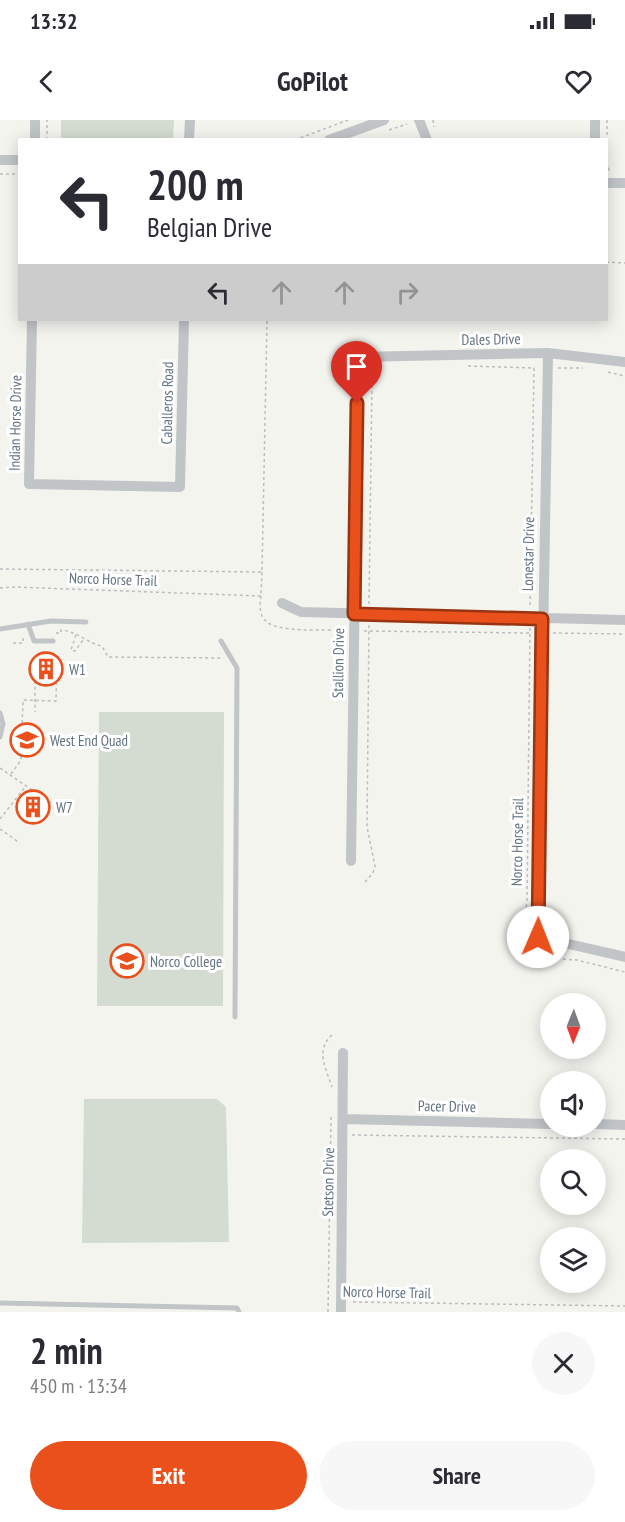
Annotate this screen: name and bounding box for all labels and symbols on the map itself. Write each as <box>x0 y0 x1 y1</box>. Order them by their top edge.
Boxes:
street label: Dales Drive <box>461 329 521 349</box>
pin <box>331 341 382 403</box>
street label: Caballeros Road <box>157 361 177 445</box>
street label: Indian Horse Drive <box>5 375 25 471</box>
street label: Lonestar Drive <box>518 517 538 591</box>
street label: Norco Horse Trail <box>69 568 158 590</box>
street label: Stallion Drive <box>328 628 348 698</box>
building icon: W1 <box>28 651 64 687</box>
place label: W1 <box>69 660 86 679</box>
school or university icon: West End Quad <box>9 722 45 758</box>
place label: West End Quad <box>50 731 128 750</box>
building icon: W7 <box>15 789 51 825</box>
street label: Norco Horse Trail <box>507 797 527 886</box>
place label: W7 <box>56 798 73 817</box>
position arrow <box>506 905 570 969</box>
school or university icon: Norco College <box>109 943 145 979</box>
place label: Norco College <box>150 952 222 971</box>
north arrow <box>540 993 606 1059</box>
street label: Pacer Drive <box>418 1096 476 1116</box>
street label: Stetson Drive <box>318 1147 338 1217</box>
street label: Norco Horse Trail <box>343 1282 432 1302</box>

